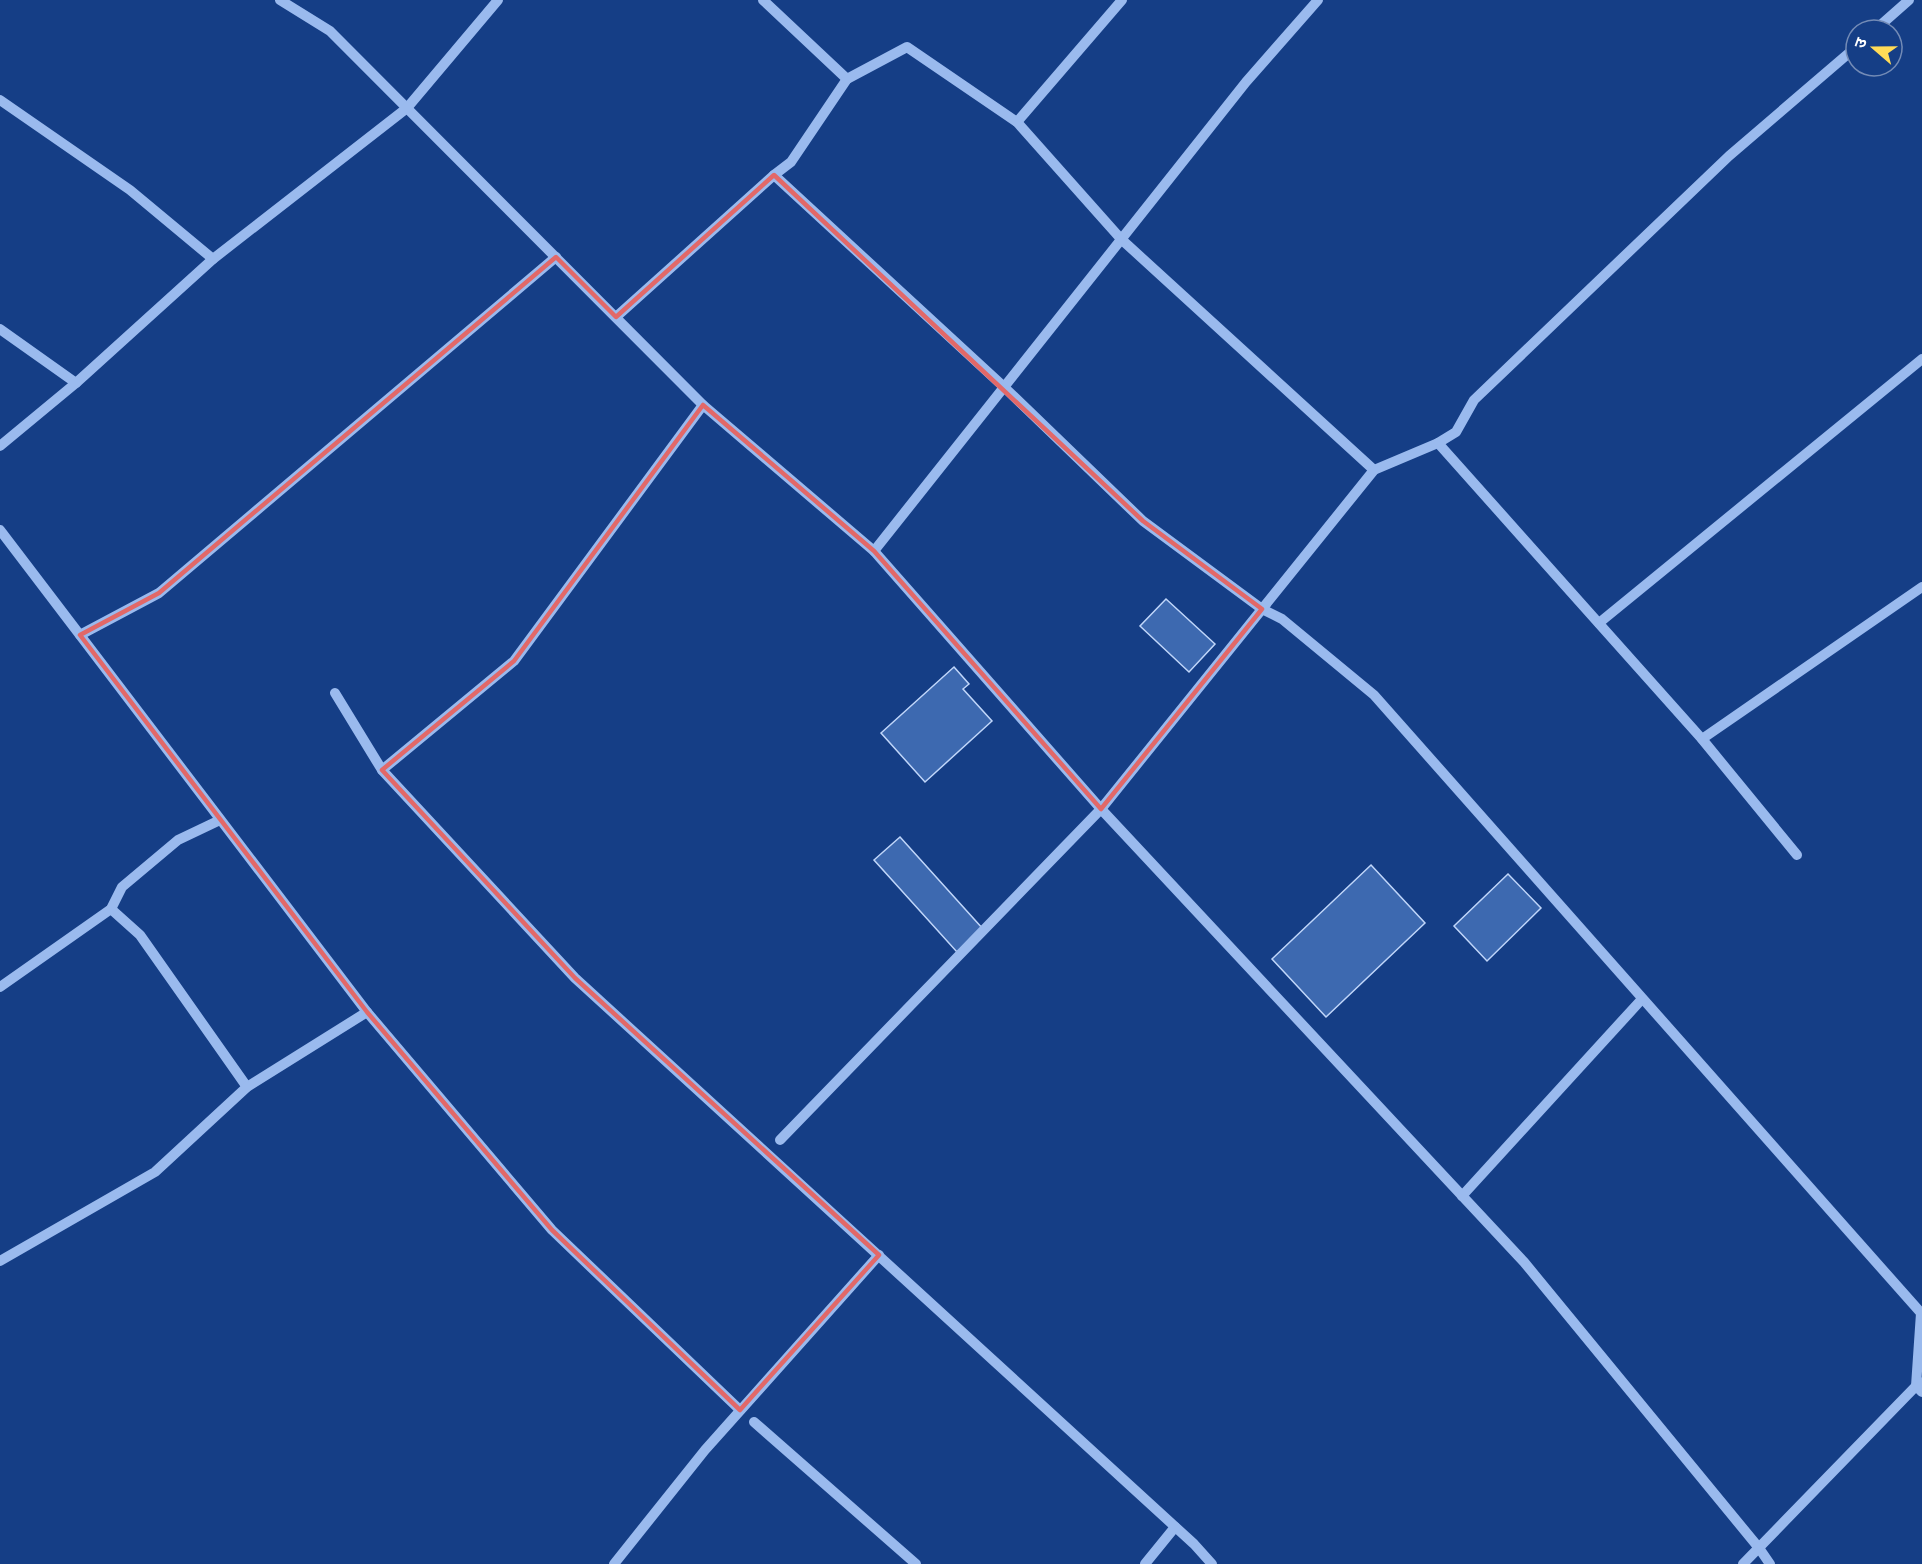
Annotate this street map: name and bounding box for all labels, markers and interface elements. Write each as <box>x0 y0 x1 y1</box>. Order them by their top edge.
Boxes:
north arrow <box>1844 18 1904 78</box>
text: उ <box>1848 34 1872 51</box>

